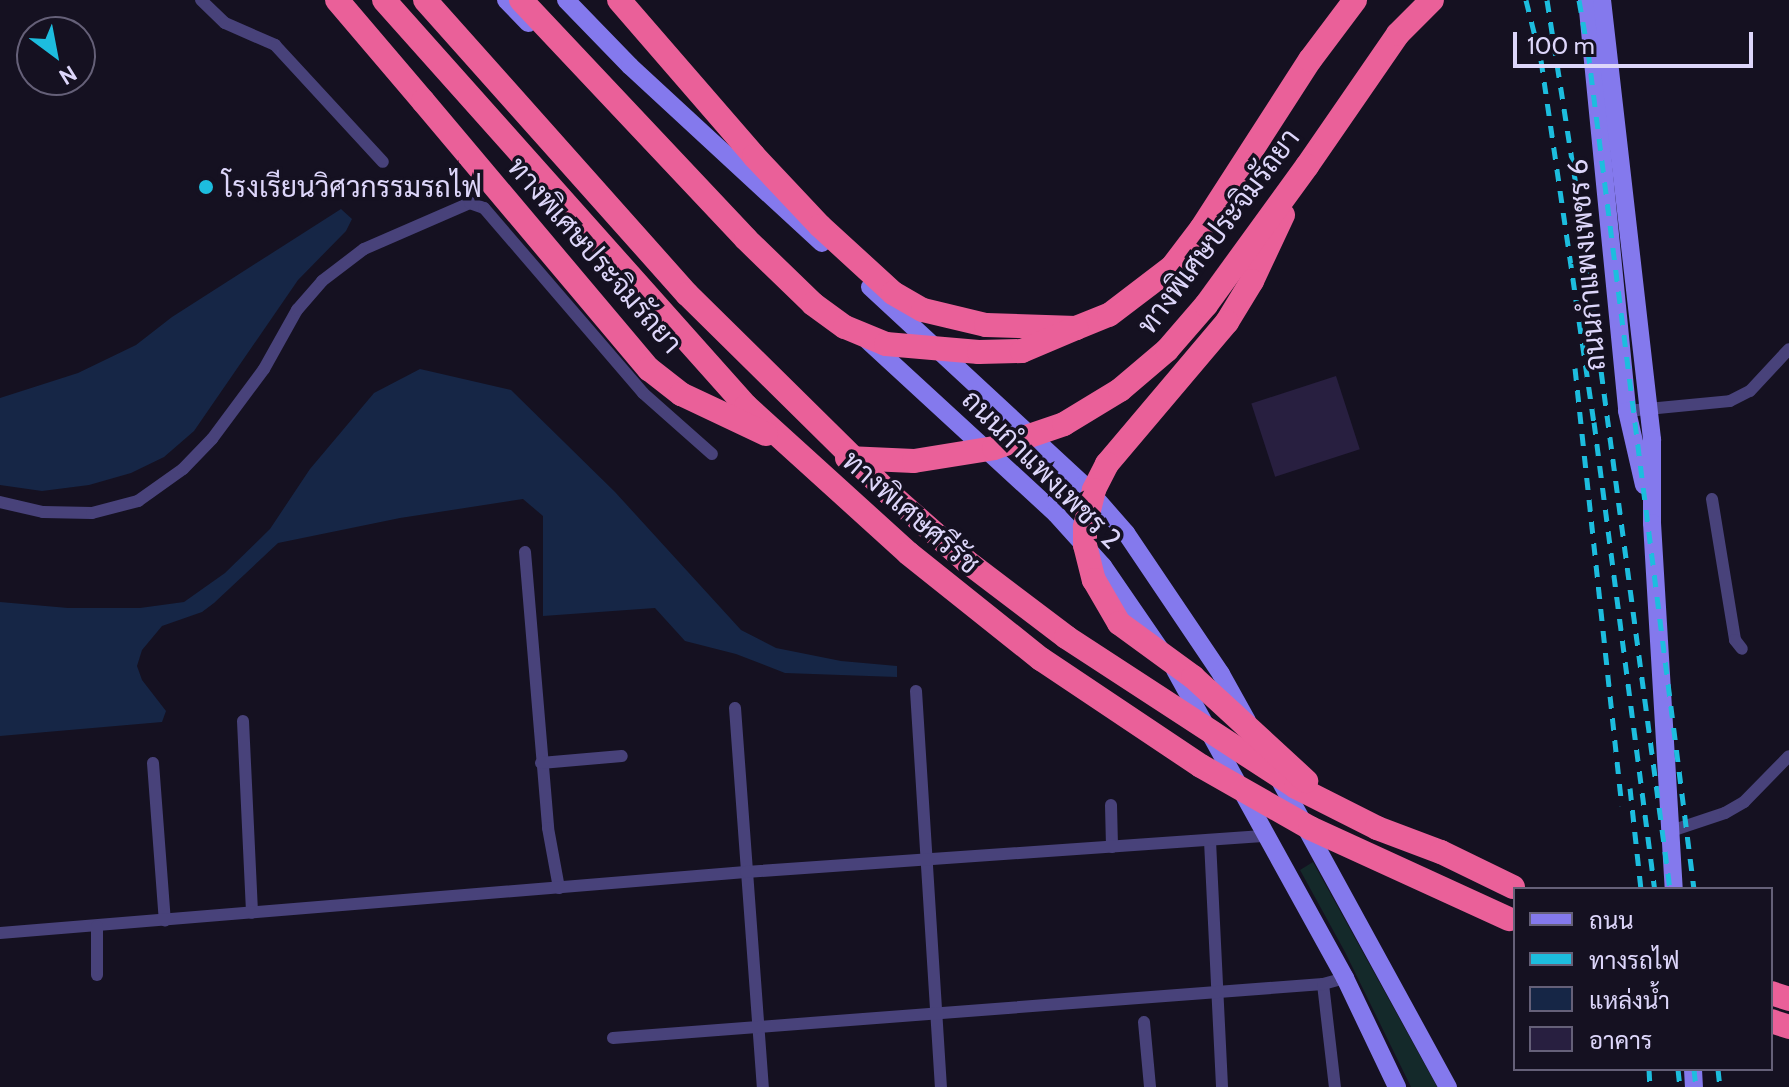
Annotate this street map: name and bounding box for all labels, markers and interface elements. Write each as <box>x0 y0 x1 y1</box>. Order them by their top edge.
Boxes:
north arrow <box>16 16 96 96</box>
scale bar <box>1517 16 1757 66</box>
text: 100 m <box>1527 31 1595 60</box>
text: N <box>54 60 82 91</box>
street label: ทางพิเศษประจิมรัถยา <box>1130 122 1306 340</box>
street label: ทางพิเศษประจิมรัถยา <box>501 150 689 360</box>
street label: ถนนกำแพงเพชร 6 <box>1560 158 1612 372</box>
place label: โรงเรียนวิศวกรรมรถไฟ <box>222 170 482 204</box>
marker: โรงเรียนวิศวกรรมรถไฟ <box>197 178 215 196</box>
street label: ถนนกำแพงเพชร 2 <box>955 382 1129 556</box>
street label: ทางพิเศษศรีรัช <box>836 443 986 581</box>
legend <box>1513 887 1773 1071</box>
text: ถนน <box>1589 906 1634 935</box>
text: ทางรถไฟ <box>1589 946 1680 975</box>
text: แหล่งน้ำ <box>1589 986 1670 1015</box>
text: อาคาร <box>1589 1026 1652 1055</box>

